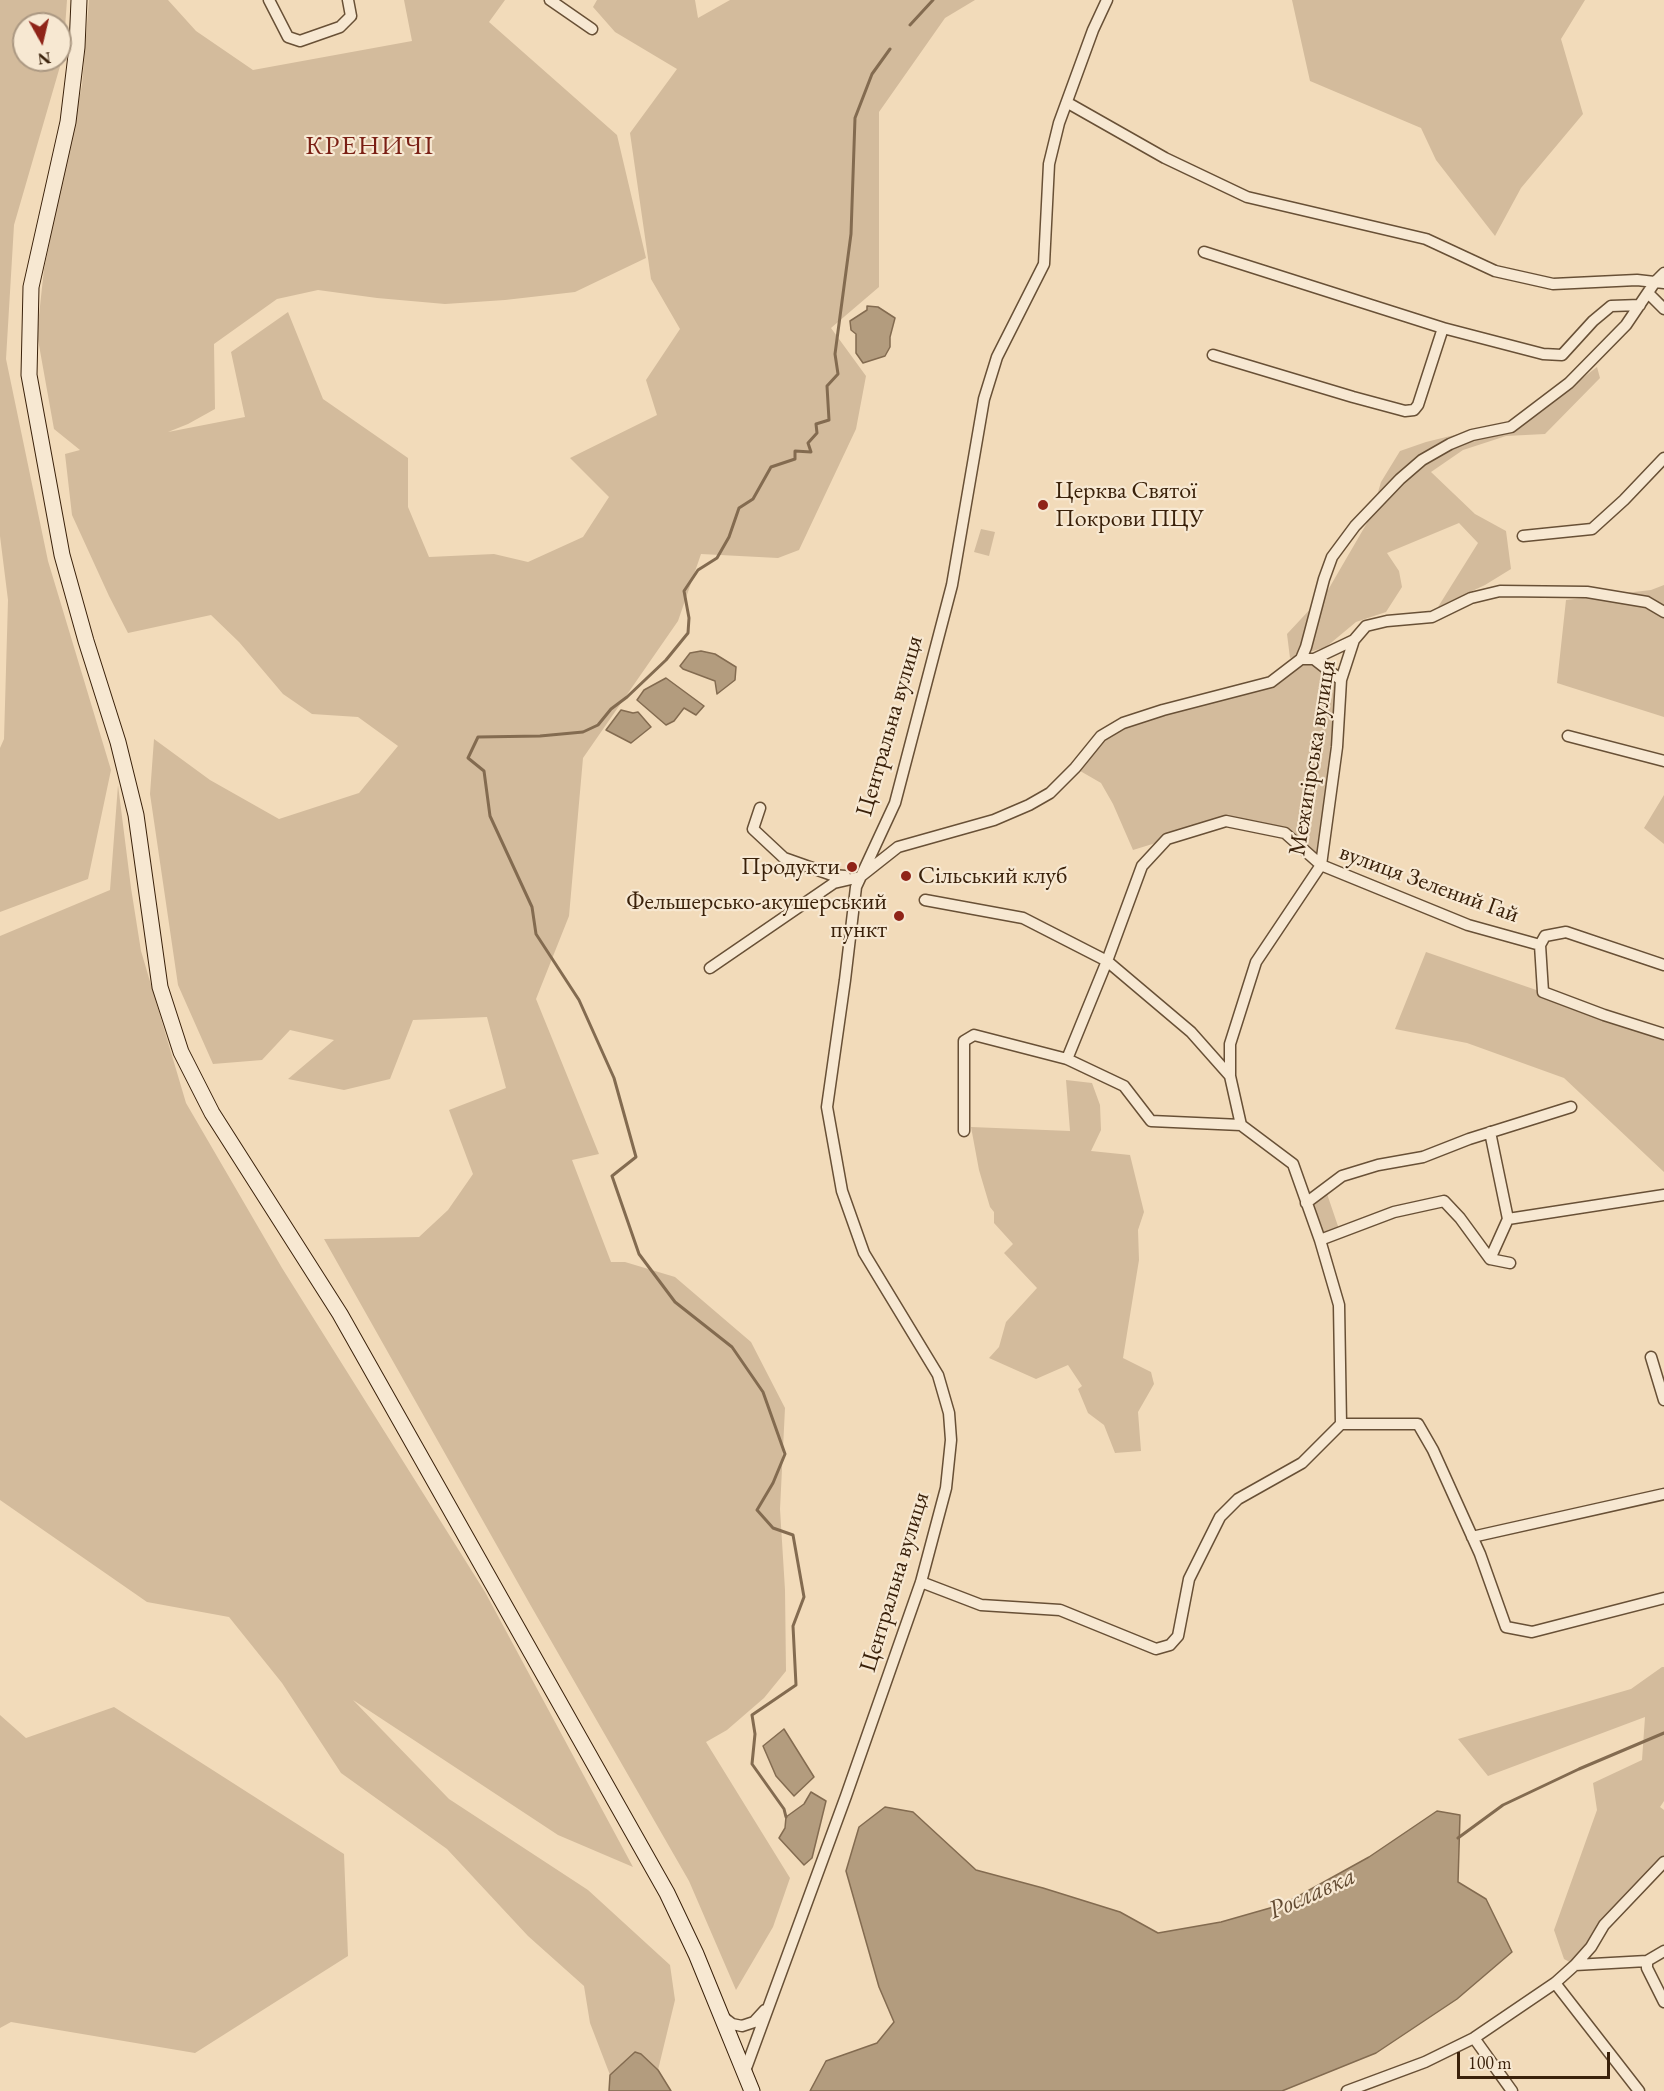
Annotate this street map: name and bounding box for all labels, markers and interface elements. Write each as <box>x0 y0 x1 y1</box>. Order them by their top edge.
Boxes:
north arrow <box>12 12 72 72</box>
text: N <box>36 47 52 70</box>
district label: КРЕНИЧІ <box>305 131 435 163</box>
place label: Церква Святої Покрови ПЦУ <box>1055 477 1204 533</box>
marker: Церква Святої Покрови ПЦУ <box>1036 498 1050 512</box>
street label: Центральна вулиця <box>850 632 930 820</box>
street label: Межигірська вулиця <box>1283 658 1343 858</box>
street label: вулиця Зелений Гай <box>1335 838 1523 930</box>
place label: Продукти <box>741 853 840 881</box>
marker: Продукти <box>845 860 859 874</box>
place label: Сільський клуб <box>918 862 1067 890</box>
marker: Сільський клуб <box>899 869 913 883</box>
place label: Фельшерсько-акушерський пункт <box>626 888 887 944</box>
marker: Фельшерсько-акушерський пункт <box>892 909 906 923</box>
street label: Центральна вулиця <box>854 1489 936 1675</box>
water label: Рославка <box>1263 1861 1361 1927</box>
scale bar <box>1460 2040 1613 2078</box>
text: 100 m <box>1468 2051 1512 2074</box>

